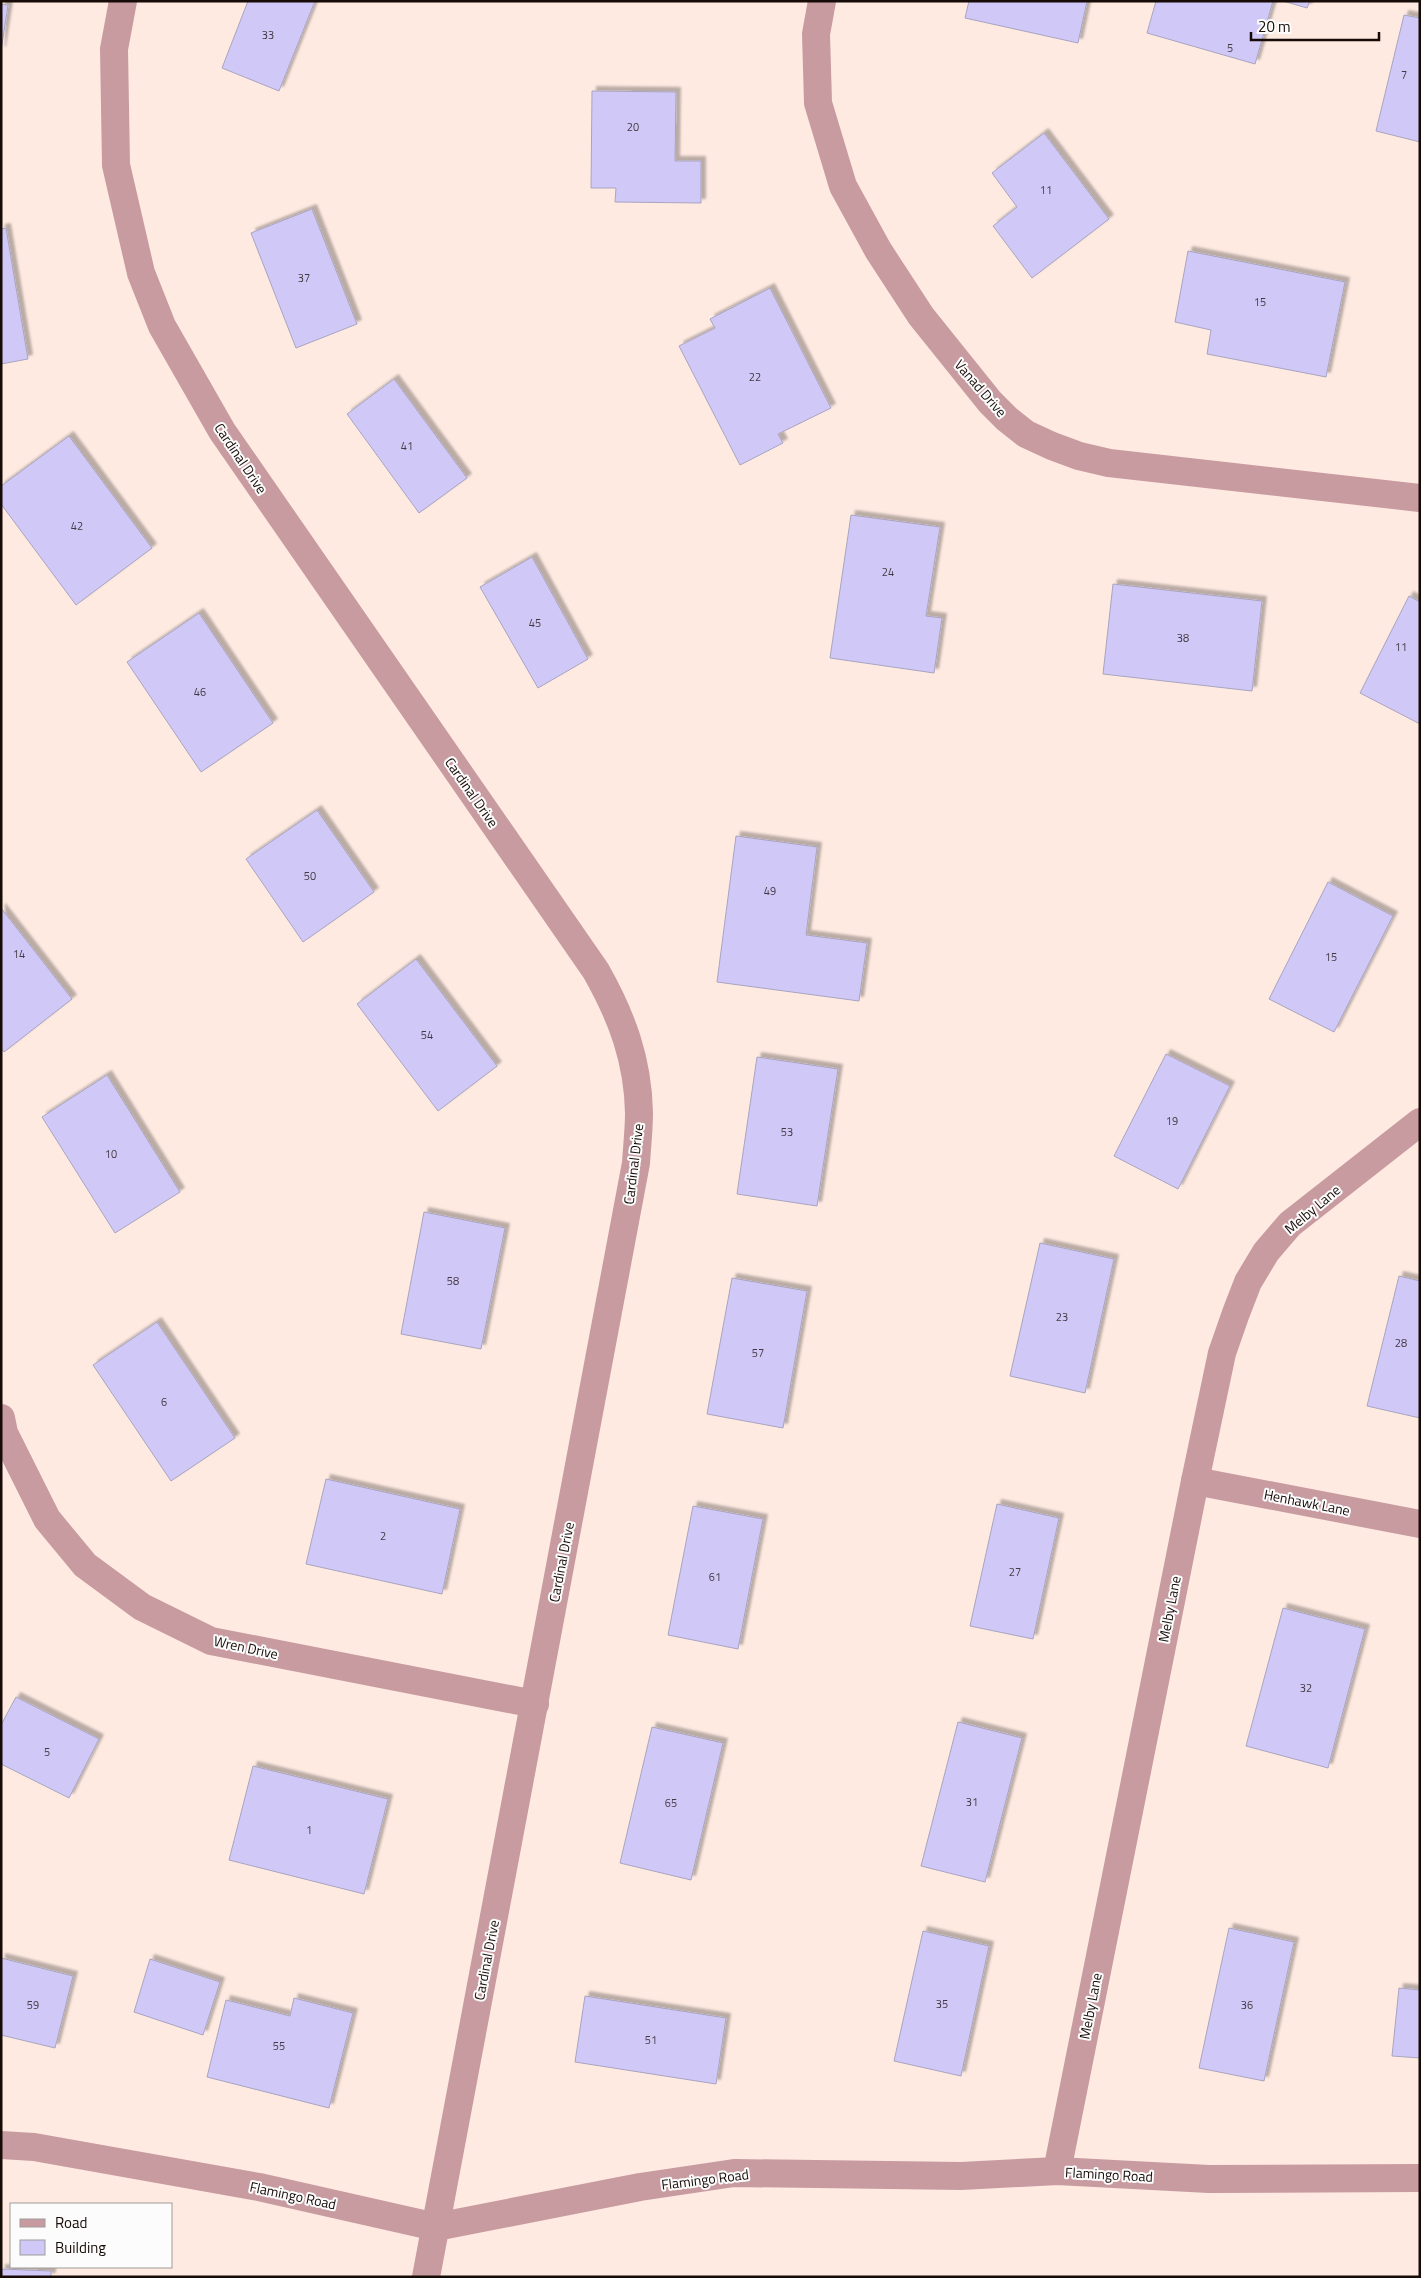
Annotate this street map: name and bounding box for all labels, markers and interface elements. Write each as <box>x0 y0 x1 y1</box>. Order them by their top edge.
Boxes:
scale bar <box>1251 10 1378 42</box>
text: 20 m <box>1258 15 1291 38</box>
house number: 33 <box>262 27 274 43</box>
house number: 5 <box>1227 40 1233 56</box>
house number: 7 <box>1401 67 1407 83</box>
house number: 20 <box>627 119 639 135</box>
house number: 11 <box>1040 182 1052 198</box>
house number: 37 <box>298 270 310 286</box>
house number: 15 <box>1254 294 1266 310</box>
street label: Vanad Drive <box>950 355 1012 421</box>
house number: 22 <box>749 369 761 385</box>
street label: Cardinal Drive <box>210 418 272 498</box>
house number: 41 <box>401 438 413 454</box>
house number: 42 <box>71 518 83 534</box>
house number: 24 <box>882 564 894 580</box>
house number: 45 <box>529 615 541 631</box>
house number: 38 <box>1177 630 1189 646</box>
house number: 11 <box>1395 639 1407 655</box>
house number: 46 <box>194 684 206 700</box>
street label: Cardinal Drive <box>440 753 504 831</box>
house number: 50 <box>304 868 316 884</box>
house number: 49 <box>764 883 776 899</box>
house number: 14 <box>13 946 25 962</box>
house number: 15 <box>1325 949 1337 965</box>
house number: 54 <box>421 1027 433 1043</box>
house number: 19 <box>1166 1113 1178 1129</box>
street label: Cardinal Drive <box>618 1122 648 1206</box>
house number: 53 <box>781 1124 793 1140</box>
house number: 10 <box>105 1146 117 1162</box>
street label: Melby Lane <box>1279 1179 1345 1239</box>
house number: 58 <box>447 1273 459 1289</box>
house number: 23 <box>1056 1309 1068 1325</box>
house number: 28 <box>1395 1335 1407 1351</box>
house number: 57 <box>752 1345 764 1361</box>
house number: 6 <box>161 1394 167 1410</box>
street label: Henhawk Lane <box>1262 1483 1352 1521</box>
street label: Cardinal Drive <box>543 1520 579 1604</box>
house number: 2 <box>380 1528 386 1544</box>
house number: 27 <box>1009 1564 1021 1580</box>
house number: 61 <box>709 1569 721 1585</box>
street label: Melby Lane <box>1152 1574 1186 1644</box>
street label: Wren Drive <box>212 1630 280 1664</box>
house number: 32 <box>1300 1680 1312 1696</box>
house number: 5 <box>44 1744 50 1760</box>
house number: 31 <box>966 1794 978 1810</box>
house number: 65 <box>665 1795 677 1811</box>
house number: 1 <box>306 1822 312 1838</box>
street label: Cardinal Drive <box>468 1918 504 2002</box>
street label: Melby Lane <box>1073 1971 1107 2041</box>
house number: 35 <box>936 1996 948 2012</box>
house number: 59 <box>27 1997 39 2013</box>
house number: 36 <box>1241 1997 1253 2013</box>
house number: 51 <box>645 2032 657 2048</box>
house number: 55 <box>273 2038 285 2054</box>
street label: Flamingo Road <box>1065 2161 1153 2187</box>
street label: Flamingo Road <box>660 2163 750 2195</box>
street label: Flamingo Road <box>248 2176 338 2214</box>
legend <box>10 2203 172 2268</box>
text: Road <box>55 2211 87 2234</box>
text: Building <box>55 2236 106 2259</box>

